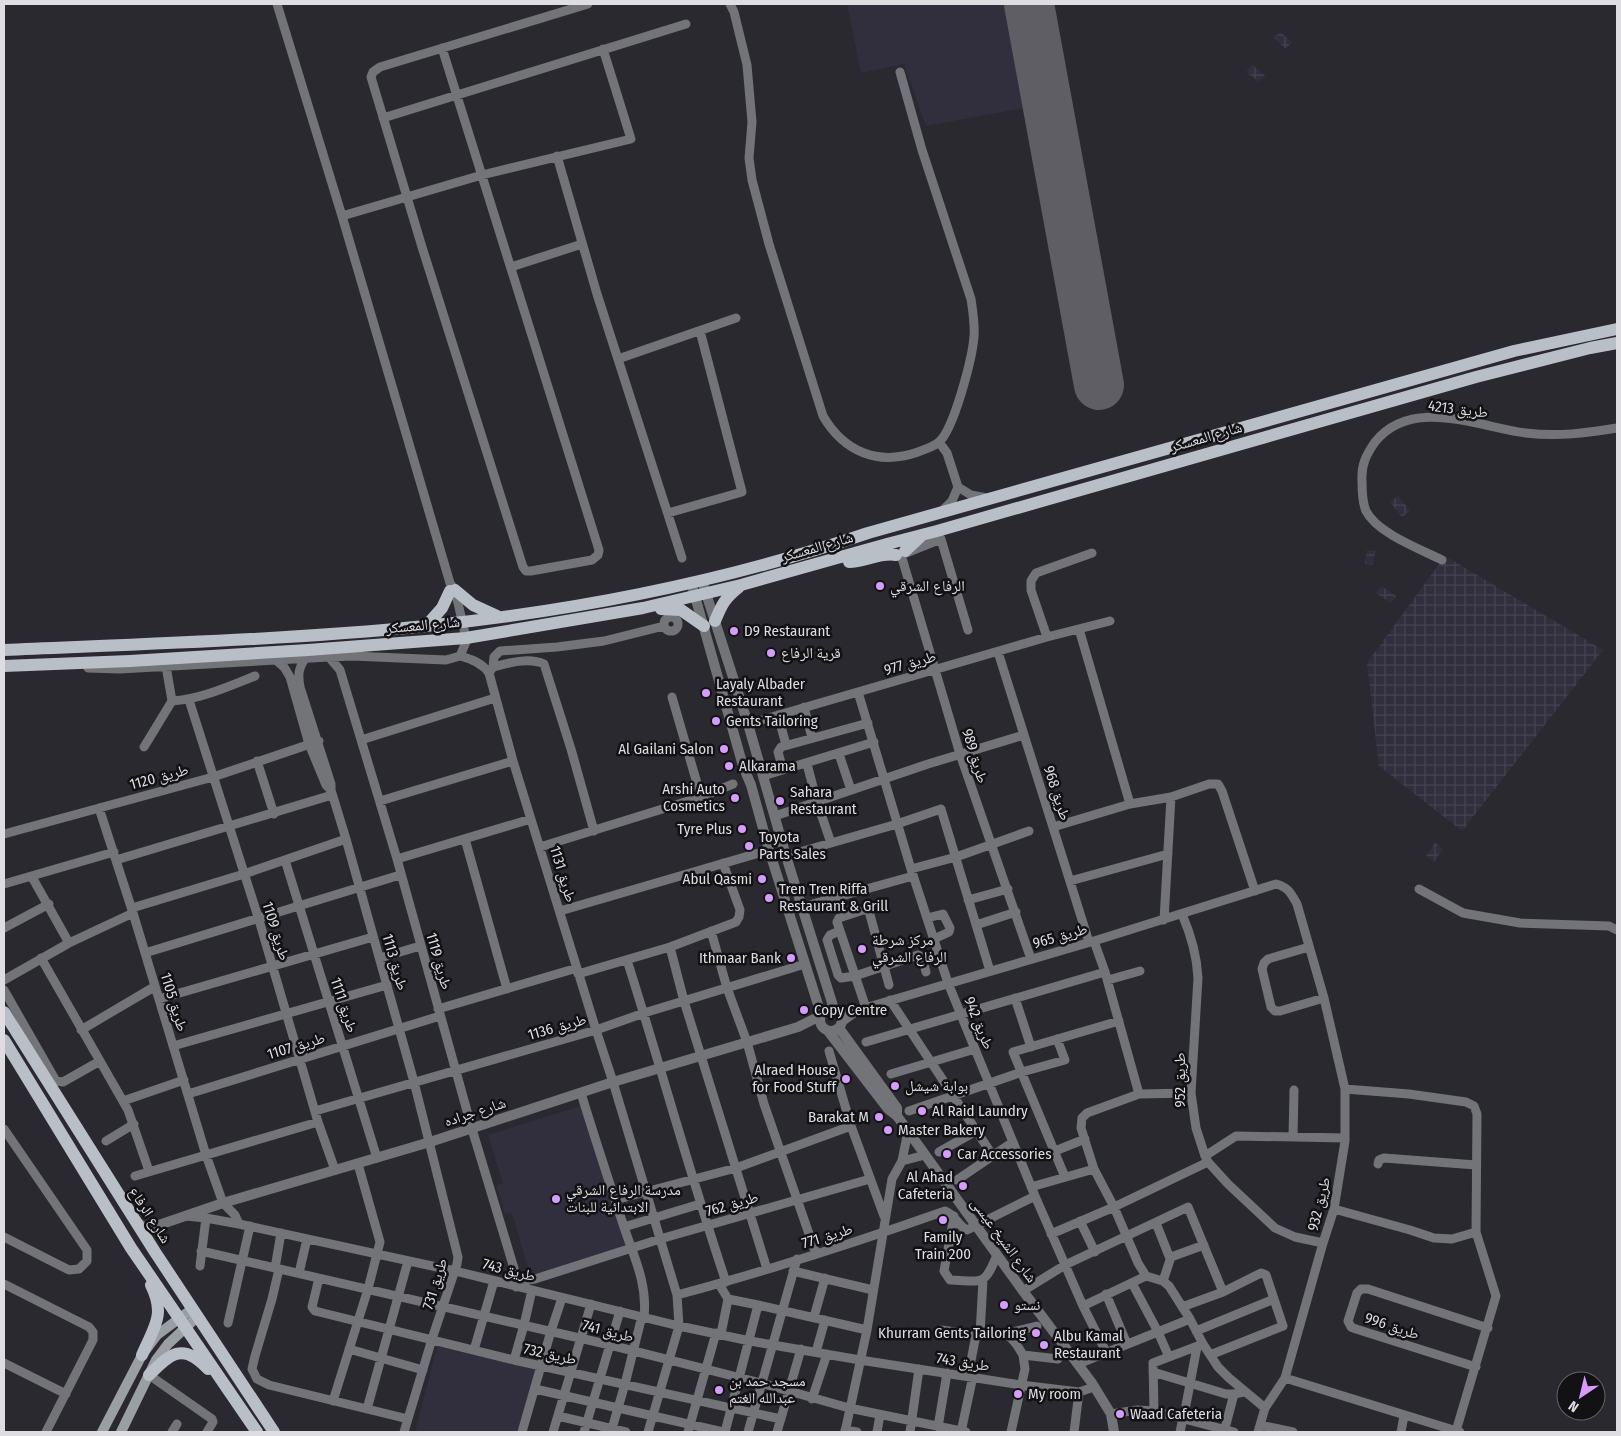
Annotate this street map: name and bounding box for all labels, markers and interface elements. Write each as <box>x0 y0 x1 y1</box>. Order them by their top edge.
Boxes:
street label: طريق 4213 <box>1427 396 1489 423</box>
street label: شارع المعسكر <box>1167 418 1244 457</box>
street label: شارع المعسكر <box>778 528 855 567</box>
place label: الرفاع الشرقي <box>890 577 965 598</box>
marker: الرفاع الشرقي <box>874 580 886 592</box>
street label: شارع المعسكر <box>384 613 461 638</box>
place label: D9 Restaurant <box>744 622 830 640</box>
marker: D9 Restaurant <box>728 625 740 637</box>
place label: قرية الرفاع <box>781 644 841 663</box>
marker: قرية الرفاع <box>765 647 777 659</box>
street label: طريق 977 <box>882 647 939 680</box>
place label: Layaly Albader Restaurant <box>716 675 806 710</box>
marker: Layaly Albader Restaurant <box>700 687 712 699</box>
place label: Gents Tailoring <box>726 712 818 730</box>
marker: Gents Tailoring <box>710 715 722 727</box>
street label: طريق 989 <box>957 727 992 786</box>
place label: Al Gailani Salon <box>618 740 714 758</box>
marker: Al Gailani Salon <box>718 743 730 755</box>
place label: Alkarama <box>739 757 796 775</box>
street label: طريق 1120 <box>128 760 191 794</box>
marker: Alkarama <box>723 760 735 772</box>
street label: طريق 968 <box>1039 763 1074 823</box>
place label: Arshi Auto Cosmetics <box>662 780 725 815</box>
place label: Sahara Restaurant <box>790 783 857 818</box>
marker: Arshi Auto Cosmetics <box>729 792 741 804</box>
marker: Sahara Restaurant <box>774 795 786 807</box>
place label: Tyre Plus <box>677 820 732 838</box>
marker: Tyre Plus <box>736 823 748 835</box>
place label: Toyota Parts Sales <box>759 828 826 863</box>
marker: Toyota Parts Sales <box>743 840 755 852</box>
street label: طريق 1131 <box>545 844 580 905</box>
place label: Abul Qasmi <box>683 870 752 888</box>
marker: Abul Qasmi <box>756 873 768 885</box>
place label: Tren Tren Riffa Restaurant & Grill <box>779 880 888 915</box>
marker: Tren Tren Riffa Restaurant & Grill <box>763 892 775 904</box>
street label: طريق 1109 <box>258 899 294 963</box>
street label: طريق 965 <box>1031 920 1090 953</box>
street label: طريق 1119 <box>421 930 456 992</box>
place label: مركز شرطة الرفاع الشرقي <box>872 931 947 969</box>
street label: طريق 1113 <box>377 932 412 993</box>
marker: مركز شرطة الرفاع الشرقي <box>856 943 868 955</box>
place label: Ithmaar Bank <box>699 949 781 967</box>
marker: Ithmaar Bank <box>785 952 797 964</box>
street label: طريق 1105 <box>156 970 191 1034</box>
street label: طريق 1111 <box>326 975 361 1035</box>
street label: طريق 942 <box>959 994 998 1052</box>
place label: Copy Centre <box>814 1001 887 1019</box>
marker: Copy Centre <box>798 1004 810 1016</box>
street label: طريق 1136 <box>526 1010 589 1045</box>
street label: طريق 1107 <box>265 1029 327 1064</box>
street label: طريق 952 <box>1171 1052 1190 1107</box>
place label: Alraed House for Food Stuff <box>752 1061 837 1096</box>
marker: Alraed House for Food Stuff <box>840 1073 852 1085</box>
place label: بوابة شيشل <box>905 1077 968 1096</box>
marker: بوابة شيشل <box>889 1080 901 1092</box>
street label: شارع جراده <box>442 1094 508 1131</box>
place label: Al Raid Laundry <box>932 1102 1028 1120</box>
marker: Al Raid Laundry <box>916 1105 928 1117</box>
place label: Barakat M <box>808 1108 869 1126</box>
marker: Barakat M <box>873 1111 885 1123</box>
place label: Master Bakery <box>898 1121 985 1139</box>
marker: Master Bakery <box>882 1124 894 1136</box>
place label: Car Accessories <box>957 1145 1052 1163</box>
marker: Car Accessories <box>941 1148 953 1160</box>
place label: Al Ahad Cafeteria <box>898 1168 953 1203</box>
street label: طريق 932 <box>1304 1175 1335 1233</box>
marker: Al Ahad Cafeteria <box>957 1180 969 1192</box>
place label: مدرسة الرفاع الشرقي الابتدائية للبنات <box>566 1181 681 1216</box>
street label: شارع الرفاع <box>124 1183 175 1247</box>
street label: طريق 762 <box>704 1188 761 1221</box>
marker: مدرسة الرفاع الشرقي الابتدائية للبنات <box>550 1193 562 1205</box>
street label: شارع الشيخ عيسى <box>966 1194 1041 1287</box>
marker: Family Train 200 <box>937 1214 949 1226</box>
street label: طريق 771 <box>799 1220 855 1253</box>
place label: Family Train 200 <box>915 1228 971 1263</box>
street label: طريق 743 <box>481 1255 537 1286</box>
street label: طريق 731 <box>419 1256 452 1312</box>
place label: نستو <box>1014 1296 1041 1314</box>
marker: نستو <box>998 1299 1010 1311</box>
street label: طريق 996 <box>1362 1309 1422 1344</box>
street label: طريق 741 <box>580 1316 636 1347</box>
place label: Khurram Gents Tailoring <box>878 1324 1026 1342</box>
marker: Khurram Gents Tailoring <box>1030 1327 1042 1339</box>
place label: Albu Kamal Restaurant <box>1054 1327 1123 1362</box>
marker: Albu Kamal Restaurant <box>1038 1339 1050 1351</box>
street label: طريق 732 <box>522 1340 578 1369</box>
street label: طريق 743 <box>935 1349 991 1376</box>
north arrow <box>1556 1371 1606 1421</box>
place label: مسجد حمد بن عبدالله الغتم <box>729 1372 806 1408</box>
marker: مسجد حمد بن عبدالله الغتم <box>713 1384 725 1396</box>
place label: My room <box>1028 1385 1081 1403</box>
marker: My room <box>1012 1388 1024 1400</box>
text: N <box>1566 1397 1582 1416</box>
place label: Waad Cafeteria <box>1130 1405 1222 1423</box>
marker: Waad Cafeteria <box>1114 1408 1126 1420</box>

